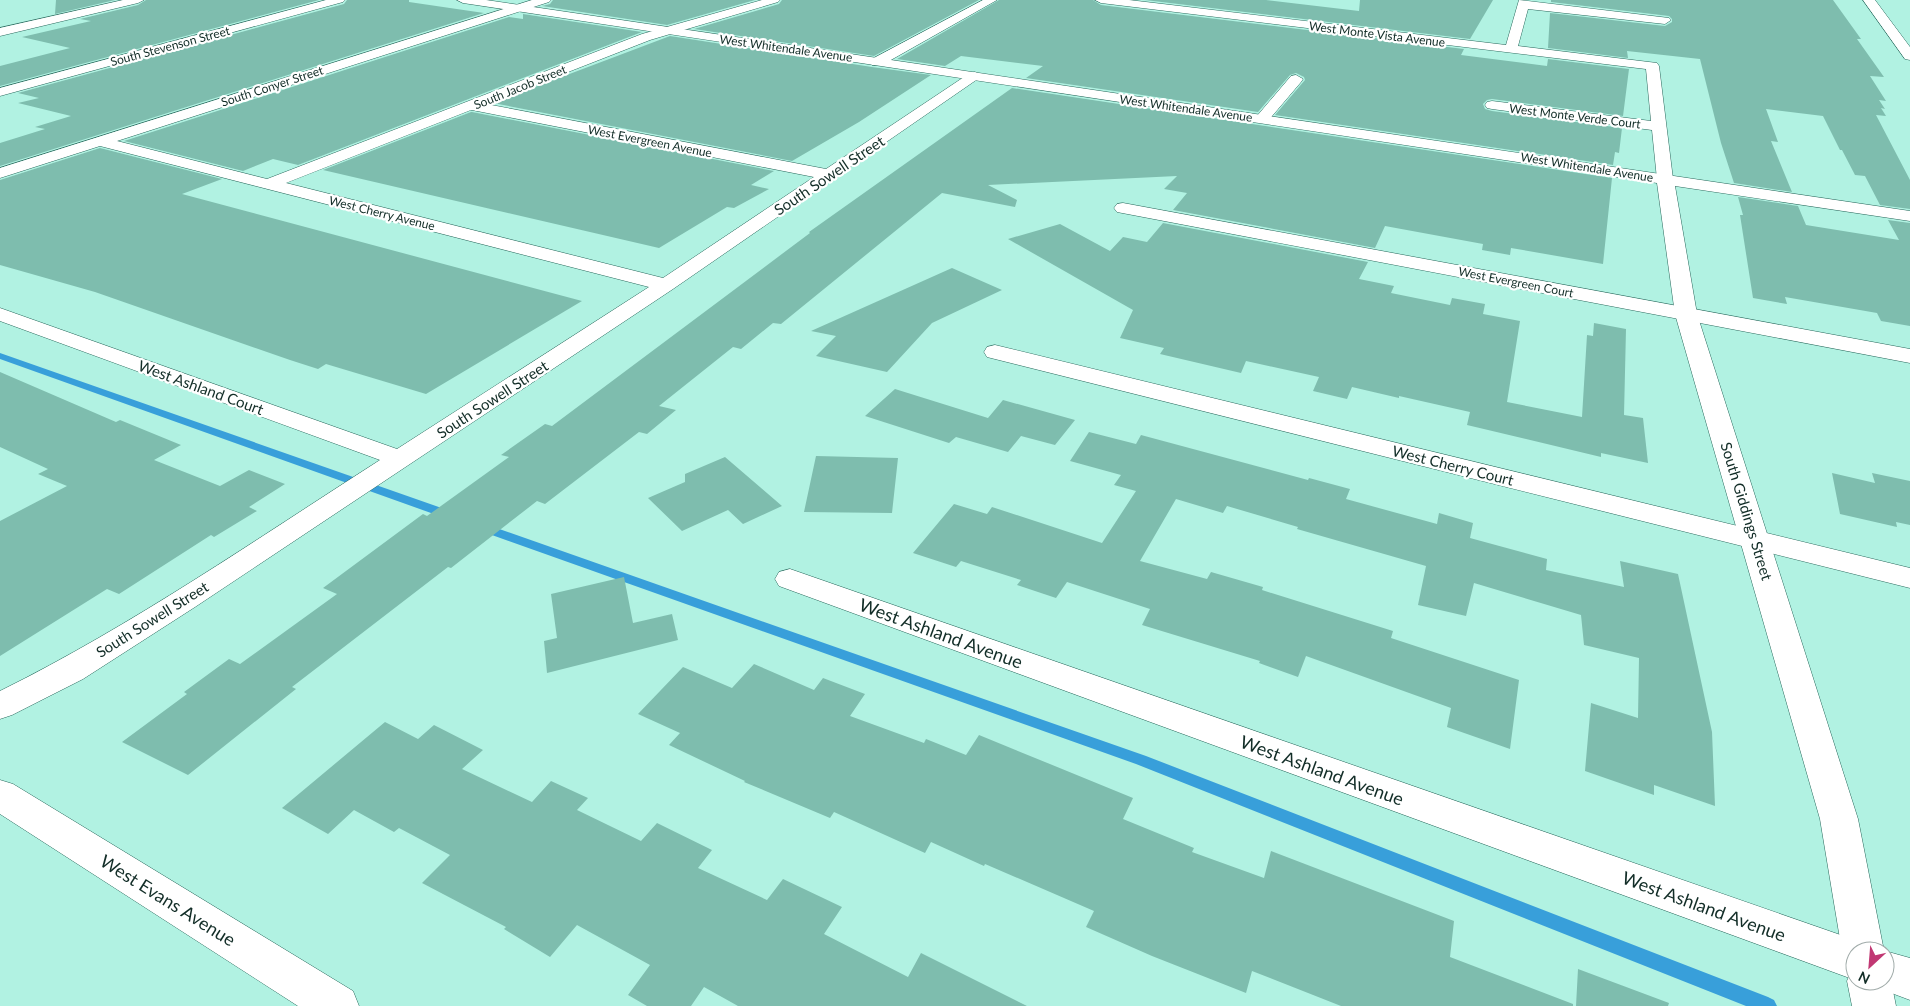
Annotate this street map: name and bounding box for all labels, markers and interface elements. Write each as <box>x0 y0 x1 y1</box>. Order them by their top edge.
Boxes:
street label: West Monte Vista Avenue <box>1308 18 1446 50</box>
street label: South Stevenson Street <box>109 23 232 69</box>
street label: West Whitendale Avenue <box>719 31 853 65</box>
street label: South Jacob Street <box>472 61 569 112</box>
street label: South Conyer Street <box>219 62 326 110</box>
street label: West Whitendale Avenue <box>1119 91 1253 125</box>
street label: West Monte Verde Court <box>1508 101 1642 132</box>
street label: West Evergreen Avenue <box>587 122 713 160</box>
street label: South Sowell Street <box>770 131 888 219</box>
street label: West Whitendale Avenue <box>1520 149 1654 185</box>
street label: West Cherry Avenue <box>327 193 437 233</box>
street label: West Evergreen Court <box>1457 263 1575 301</box>
street label: West Ashland Court <box>136 356 267 418</box>
street label: South Sowell Street <box>433 356 552 442</box>
street label: South Giddings Street <box>1717 440 1777 583</box>
street label: West Cherry Court <box>1391 441 1516 489</box>
street label: South Sowell Street <box>93 577 212 661</box>
street label: West Ashland Avenue <box>856 593 1026 673</box>
street label: West Ashland Avenue <box>1237 730 1407 810</box>
street label: West Evans Avenue <box>96 849 240 951</box>
street label: West Ashland Avenue <box>1619 866 1789 946</box>
north arrow <box>1845 941 1895 991</box>
text: N <box>1856 968 1873 988</box>

